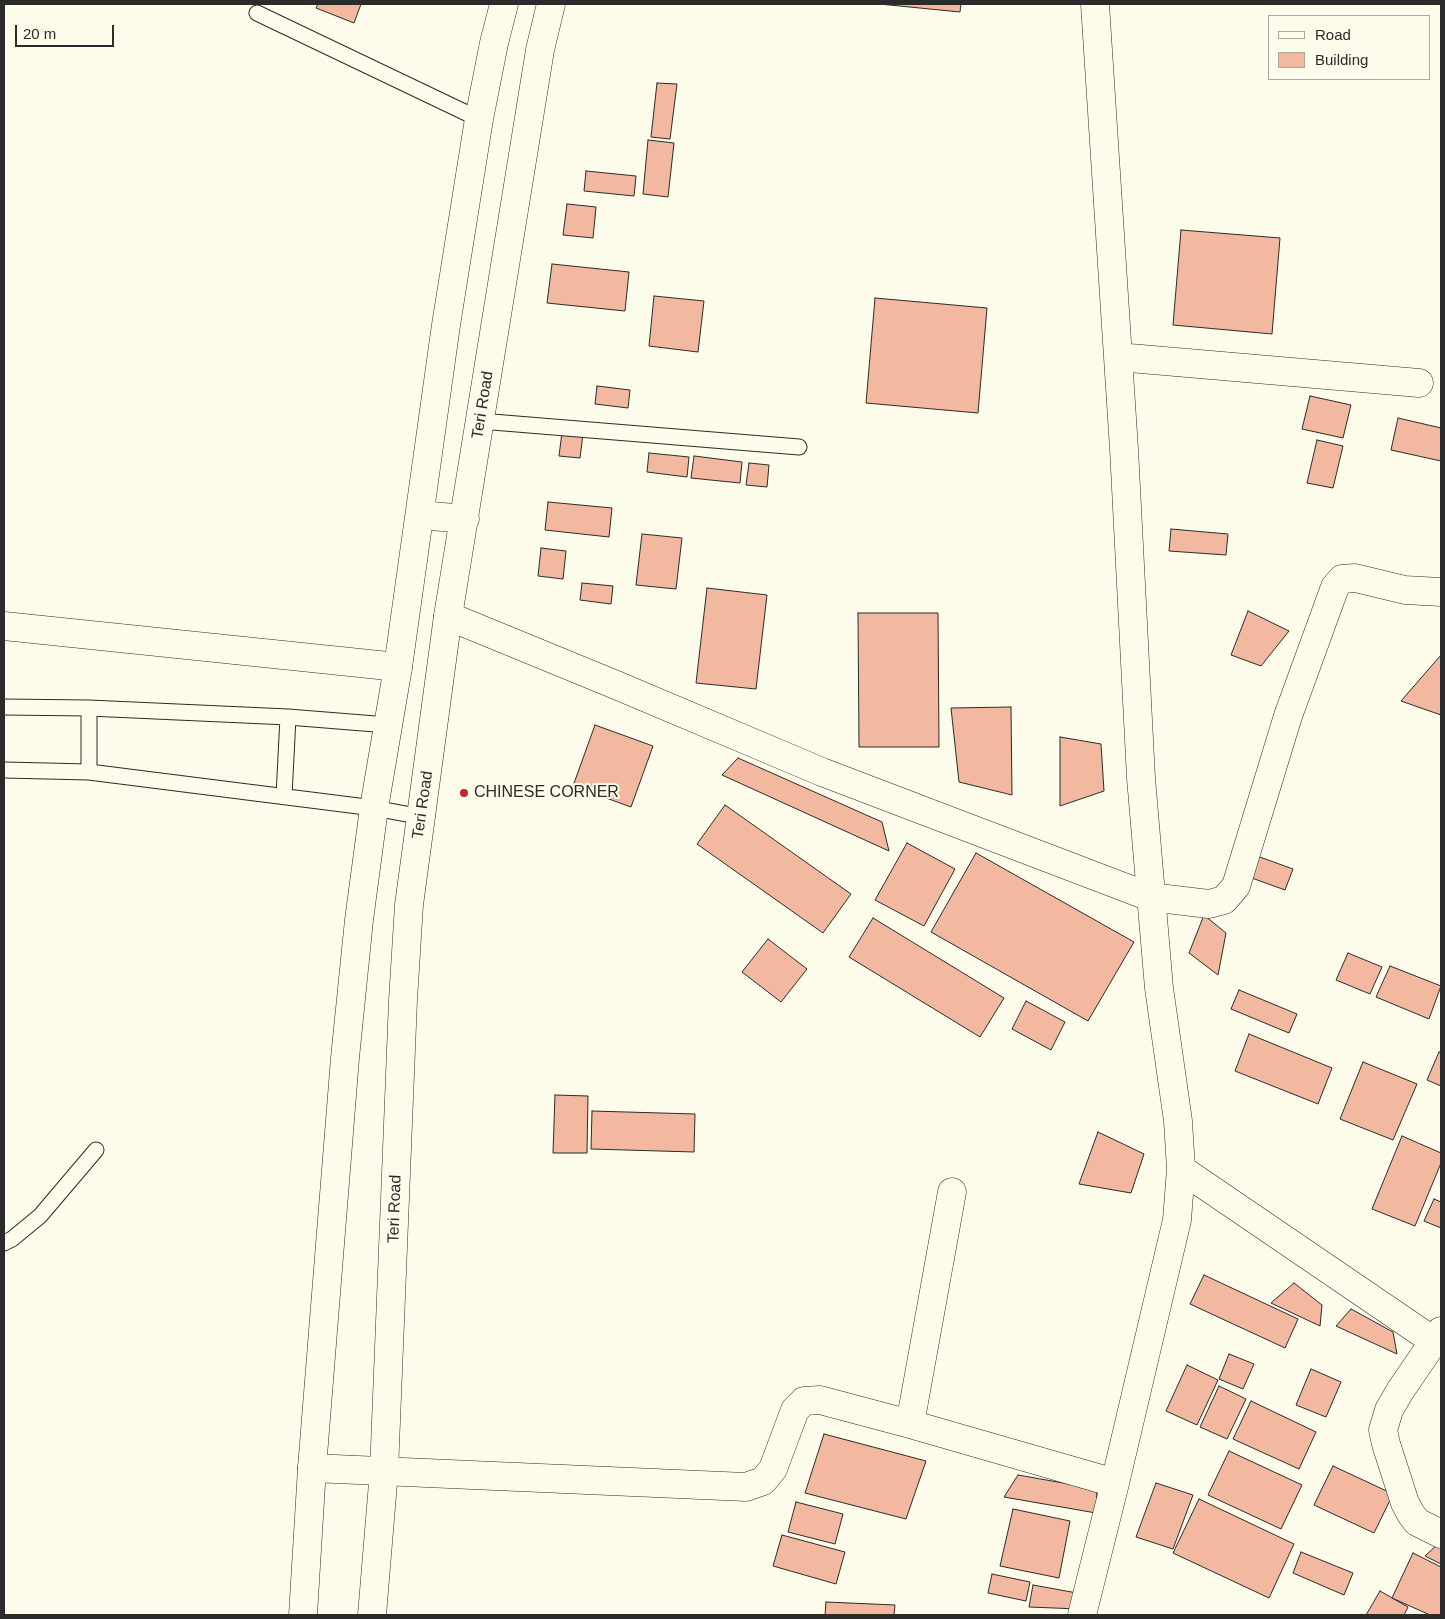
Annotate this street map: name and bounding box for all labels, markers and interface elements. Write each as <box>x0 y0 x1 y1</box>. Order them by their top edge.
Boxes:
scale bar <box>18 15 116 47</box>
legend <box>1268 15 1430 80</box>
text: 20 m <box>23 25 56 42</box>
text: Road <box>1315 26 1351 43</box>
text: Building <box>1315 51 1368 68</box>
street label: Teri Road <box>468 370 498 440</box>
street label: Teri Road <box>409 770 437 840</box>
place label: CHINESE CORNER <box>474 783 619 803</box>
marker: CHINESE CORNER <box>458 787 470 799</box>
street label: Teri Road <box>384 1174 406 1244</box>

